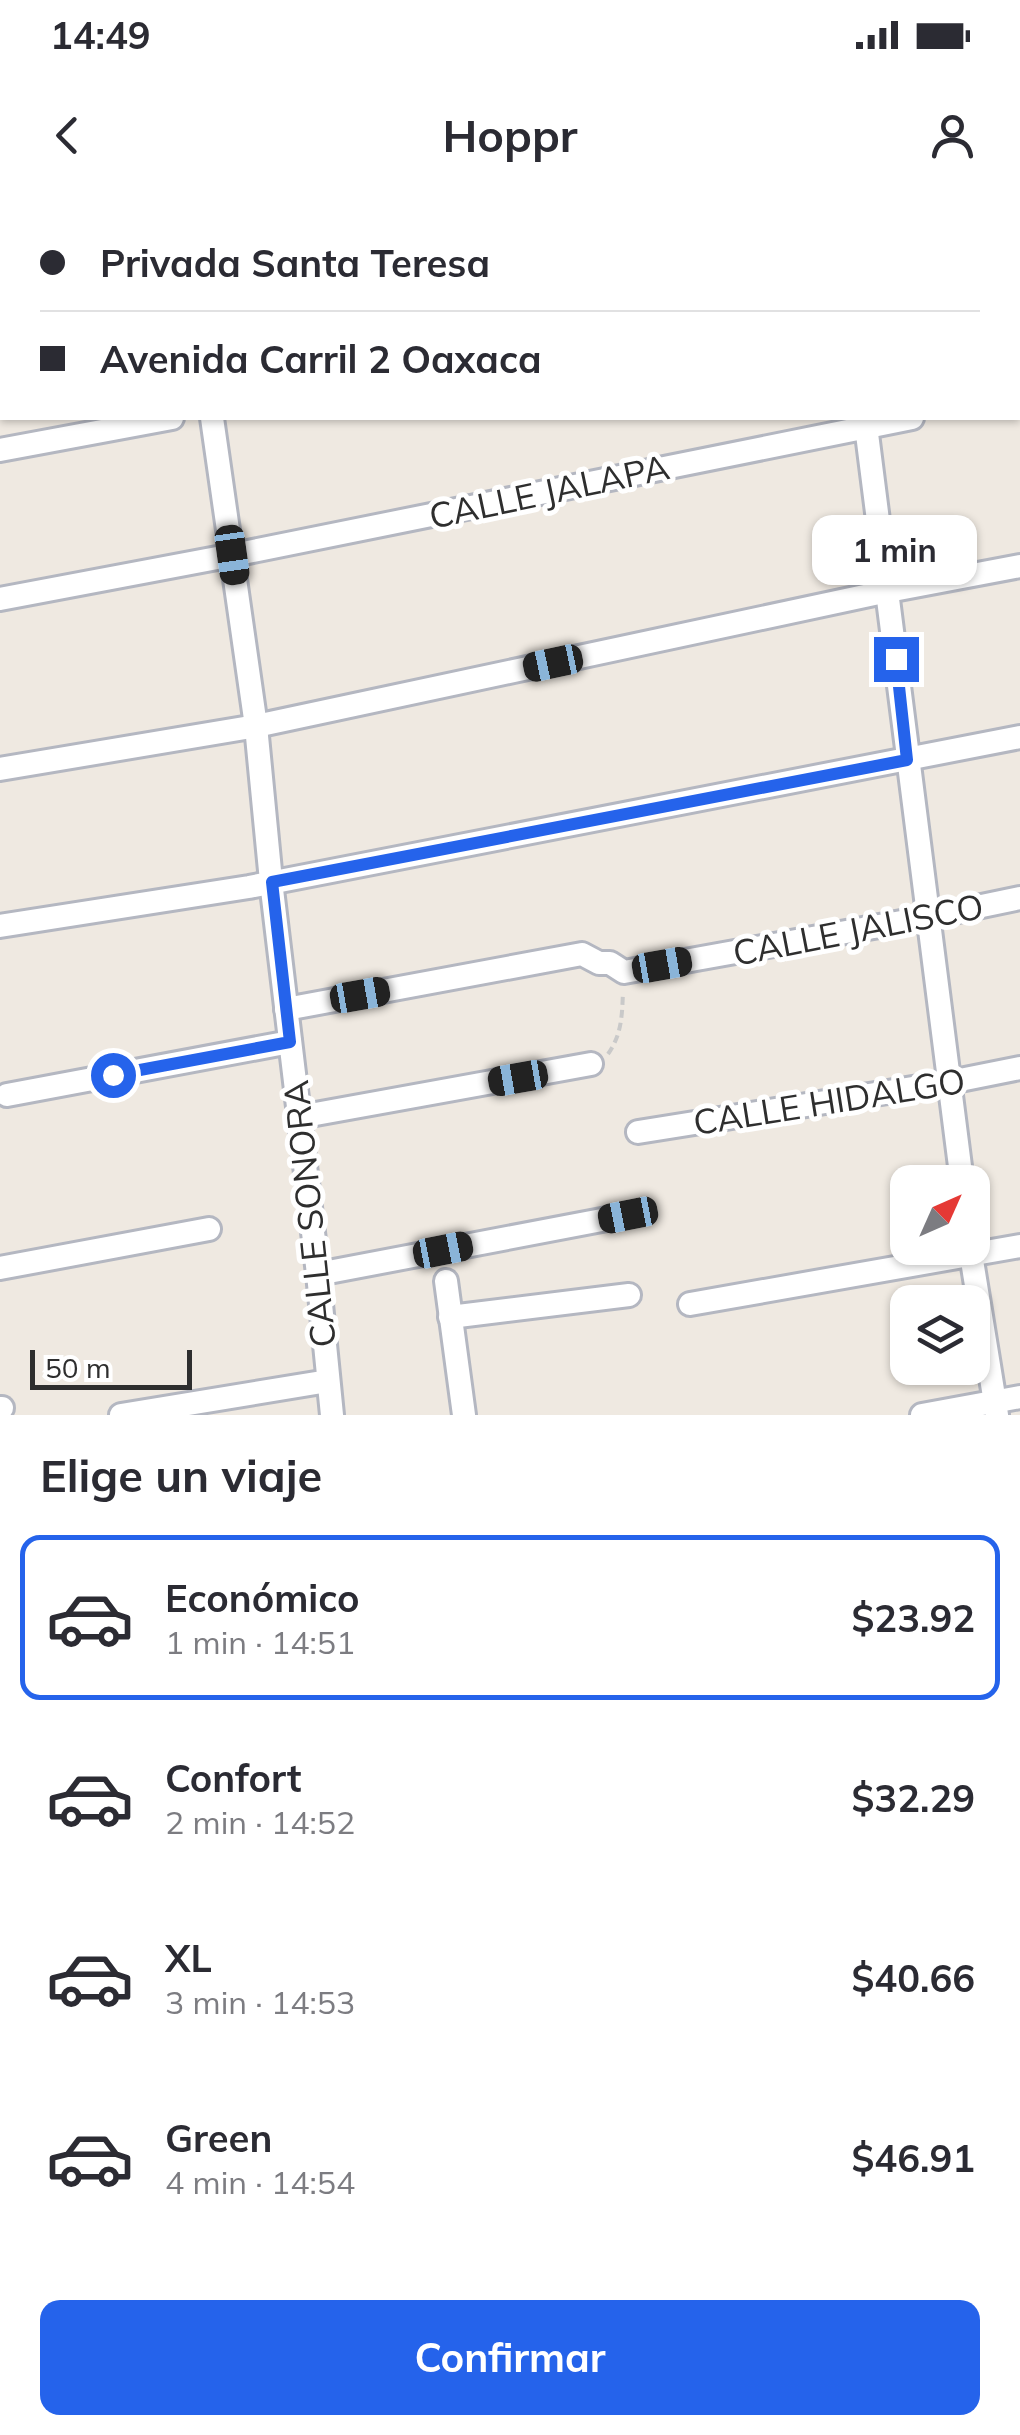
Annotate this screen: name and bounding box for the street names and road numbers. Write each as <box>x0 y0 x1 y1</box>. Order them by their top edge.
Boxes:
street label: CALLE JALAPA <box>425 444 673 538</box>
street label: CALLE JALISCO <box>729 883 987 975</box>
street label: CALLE HIDALGO <box>690 1058 968 1144</box>
street label: CALLE SONORA <box>273 1078 345 1350</box>

